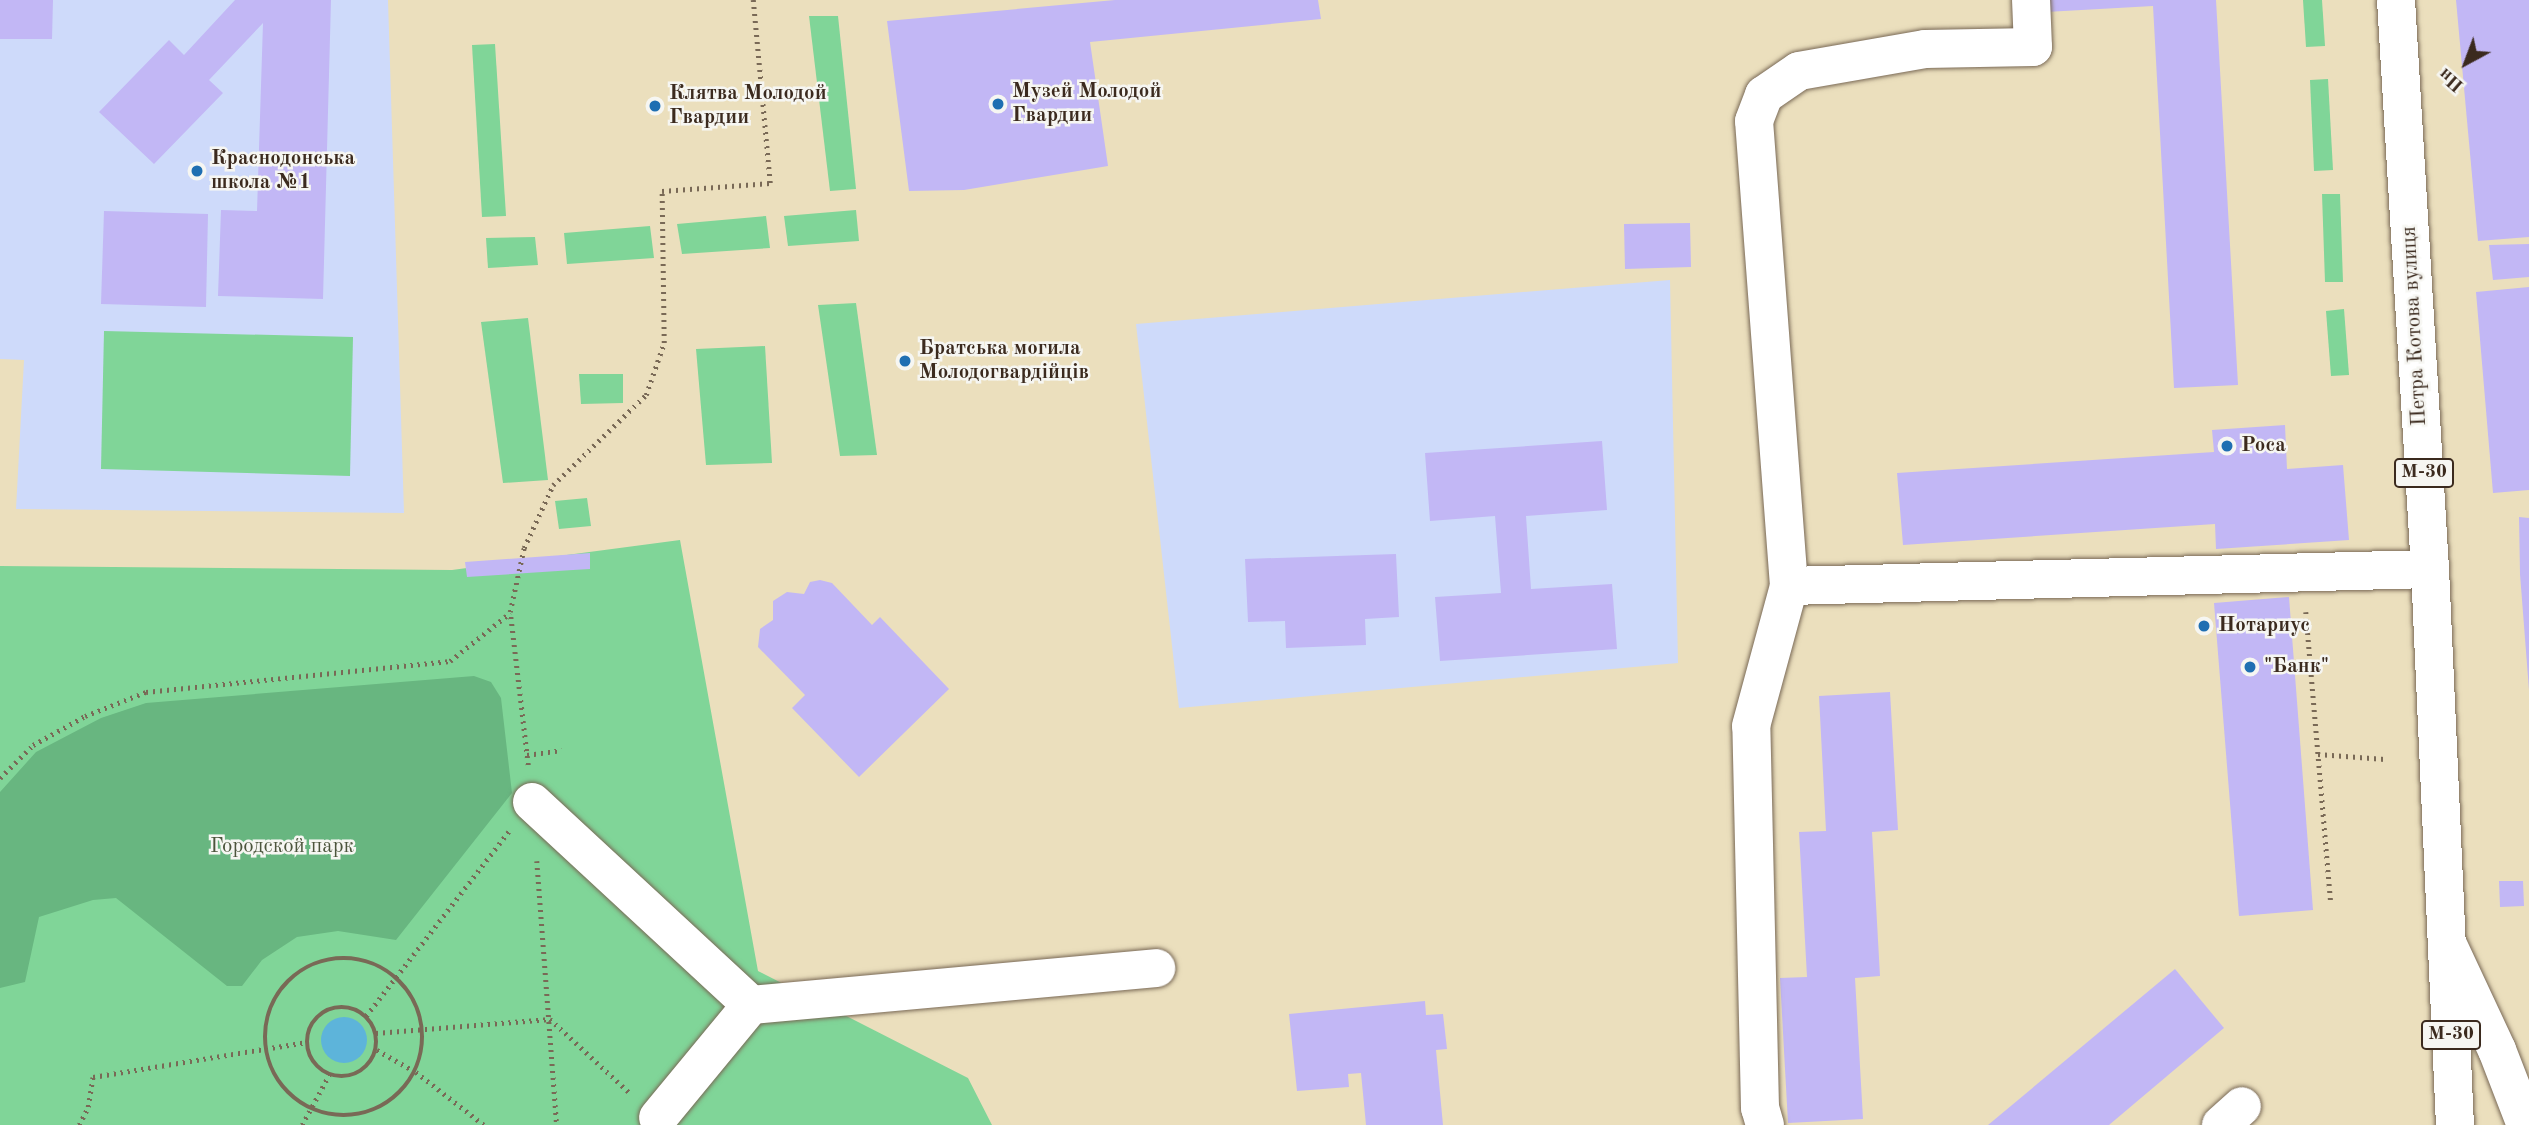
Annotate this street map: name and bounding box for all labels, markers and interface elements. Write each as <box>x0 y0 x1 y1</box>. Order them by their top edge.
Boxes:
north arrow <box>2431 28 2501 98</box>
text: Пн <box>2436 63 2468 95</box>
place label: Музей Молодой Гвардии <box>1012 79 1161 129</box>
place label: Клятва Молодой Гвардии <box>669 81 827 131</box>
marker: Музей Молодой Гвардии <box>990 96 1006 112</box>
marker: Клятва Молодой Гвардии <box>647 98 663 114</box>
place label: Краснодонська школа №1 <box>211 146 355 196</box>
marker: Краснодонська школа №1 <box>189 163 205 179</box>
street label: Петра Котова вулиця <box>2397 225 2433 427</box>
place label: Братська могила Молодогвардійців <box>919 336 1089 386</box>
marker: Братська могила Молодогвардійців <box>897 353 913 369</box>
place label: Роса <box>2241 433 2286 459</box>
marker: Роса <box>2219 438 2235 454</box>
road number: М-30 <box>2392 458 2456 488</box>
place label: Нотариус <box>2218 613 2310 639</box>
marker: Нотариус <box>2196 618 2212 634</box>
place label: "Банк" <box>2264 654 2329 680</box>
marker: "Банк" <box>2242 659 2258 675</box>
park label: Городской парк <box>210 834 354 860</box>
road number: М-30 <box>2420 1020 2482 1050</box>

